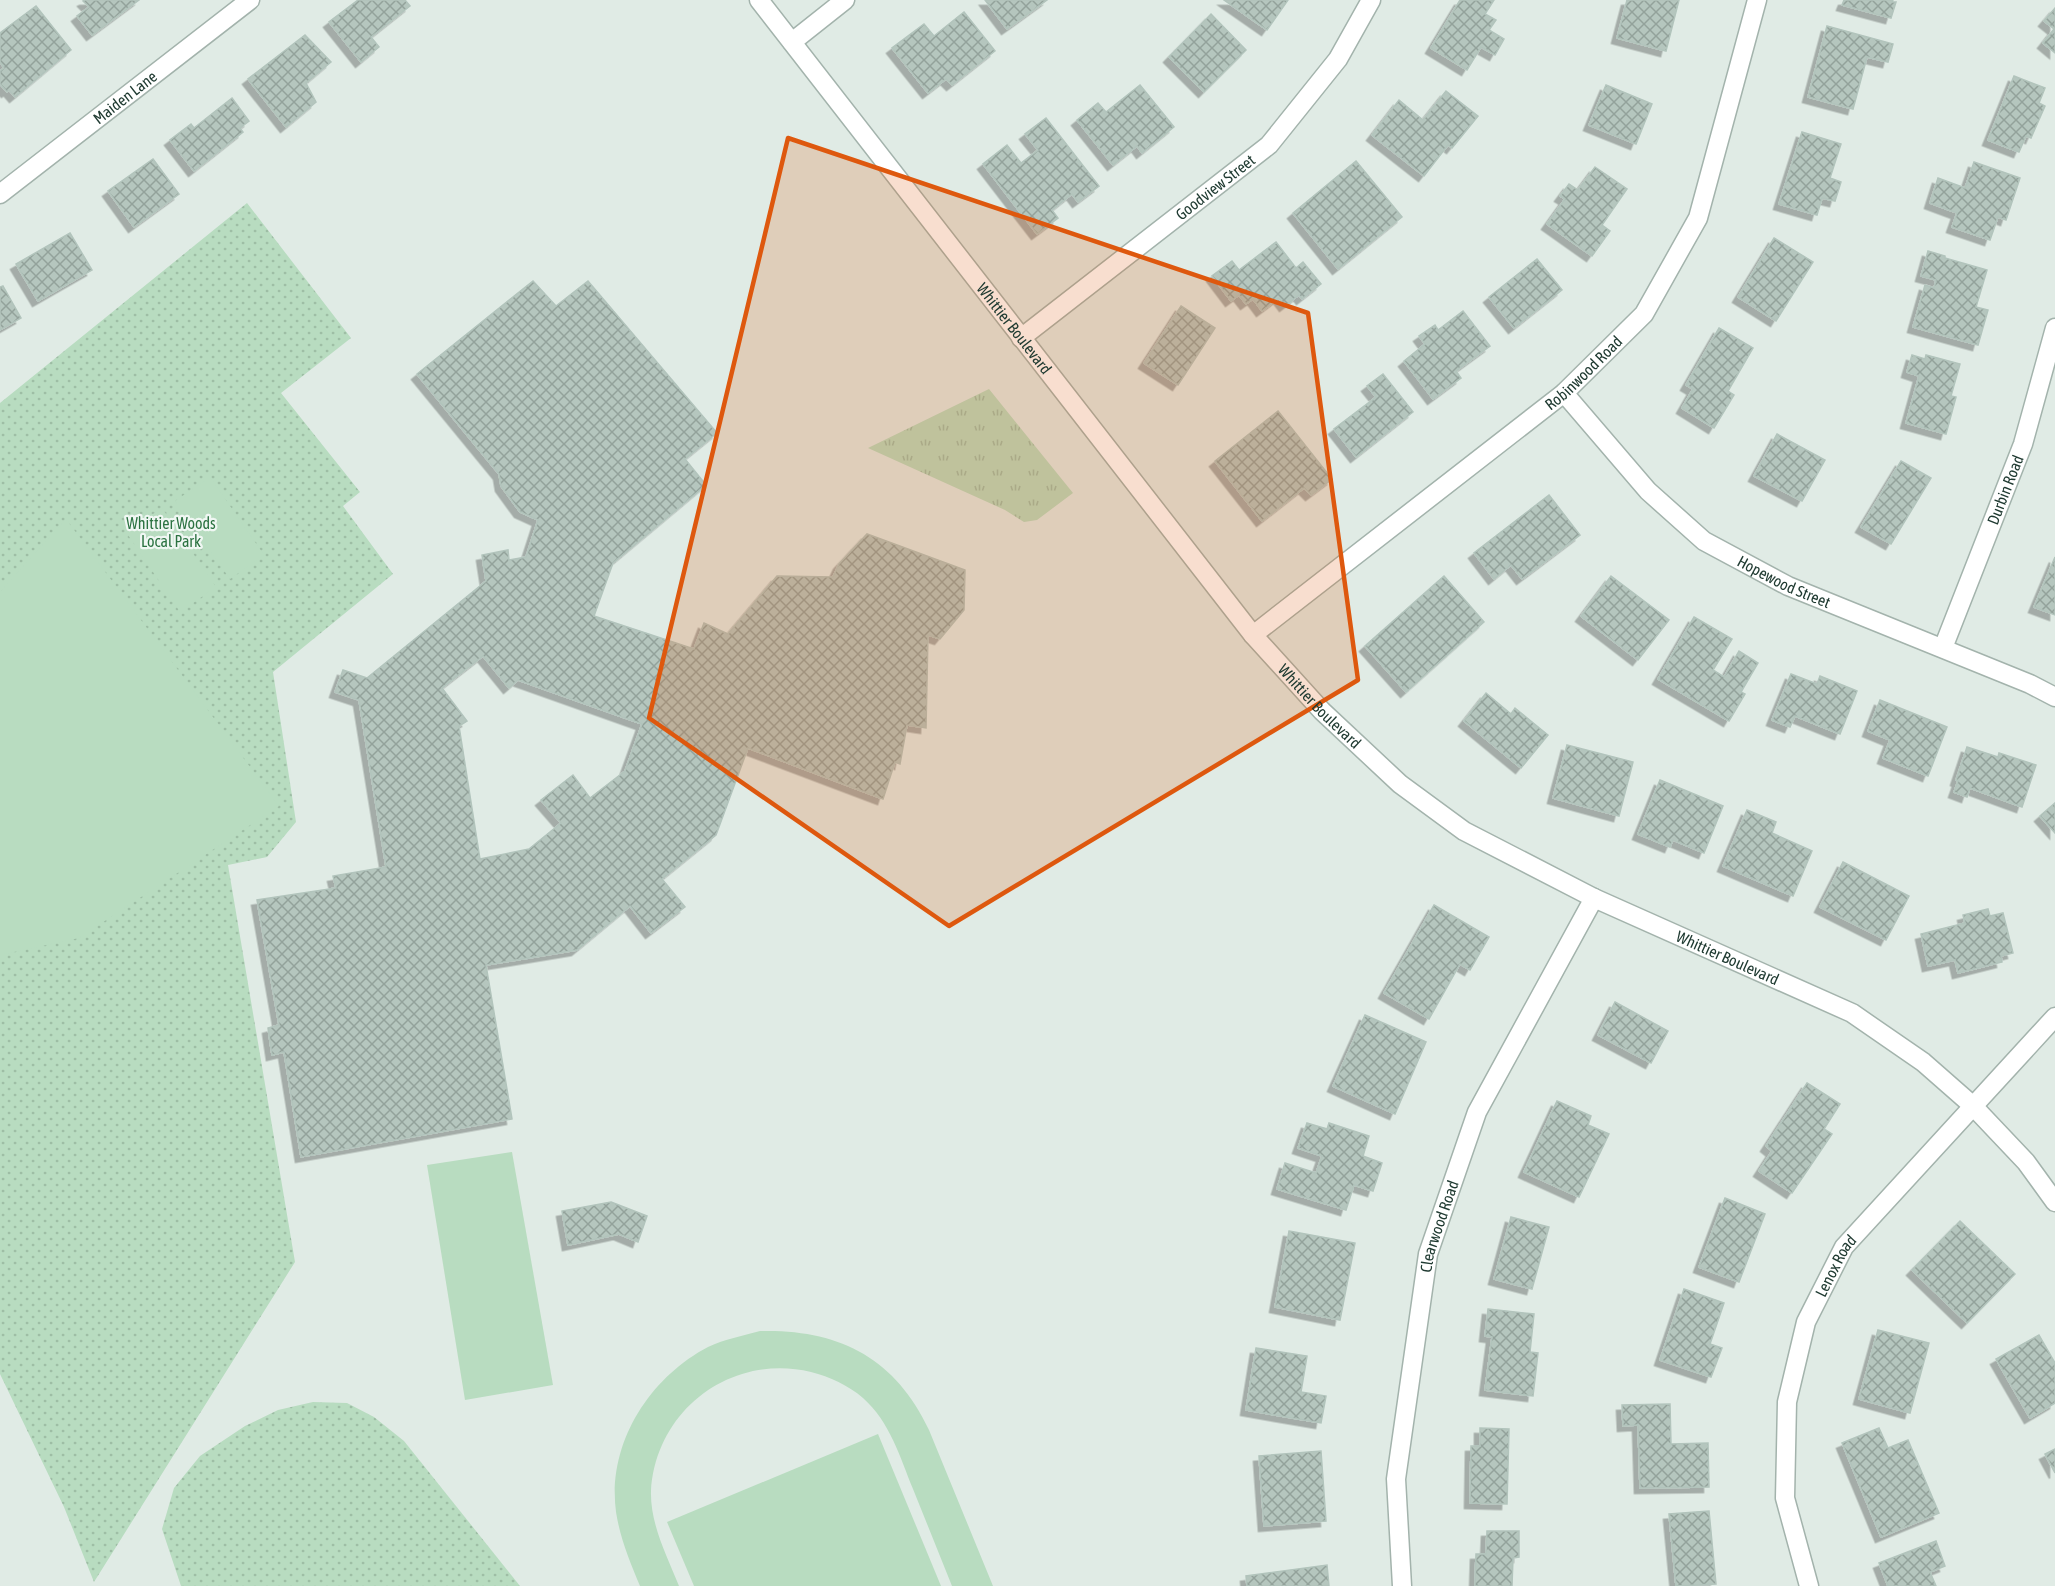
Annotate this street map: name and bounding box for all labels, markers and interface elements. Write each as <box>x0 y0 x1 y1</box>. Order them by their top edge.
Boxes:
street label: Maiden Lane <box>90 67 160 127</box>
street label: Goodview Street <box>1172 150 1259 223</box>
street label: Whittier Boulevard <box>973 279 1055 377</box>
street label: Robinwood Road <box>1541 332 1626 413</box>
street label: Durbin Road <box>1983 452 2027 527</box>
park label: Whittier Woods Local Park <box>126 514 216 550</box>
street label: Hopewood Street <box>1734 552 1833 611</box>
street label: Whittier Boulevard <box>1275 660 1365 752</box>
street label: Whittier Boulevard <box>1674 927 1782 988</box>
street label: Clearwood Road <box>1417 1178 1462 1273</box>
street label: Lenox Road <box>1811 1231 1860 1300</box>

